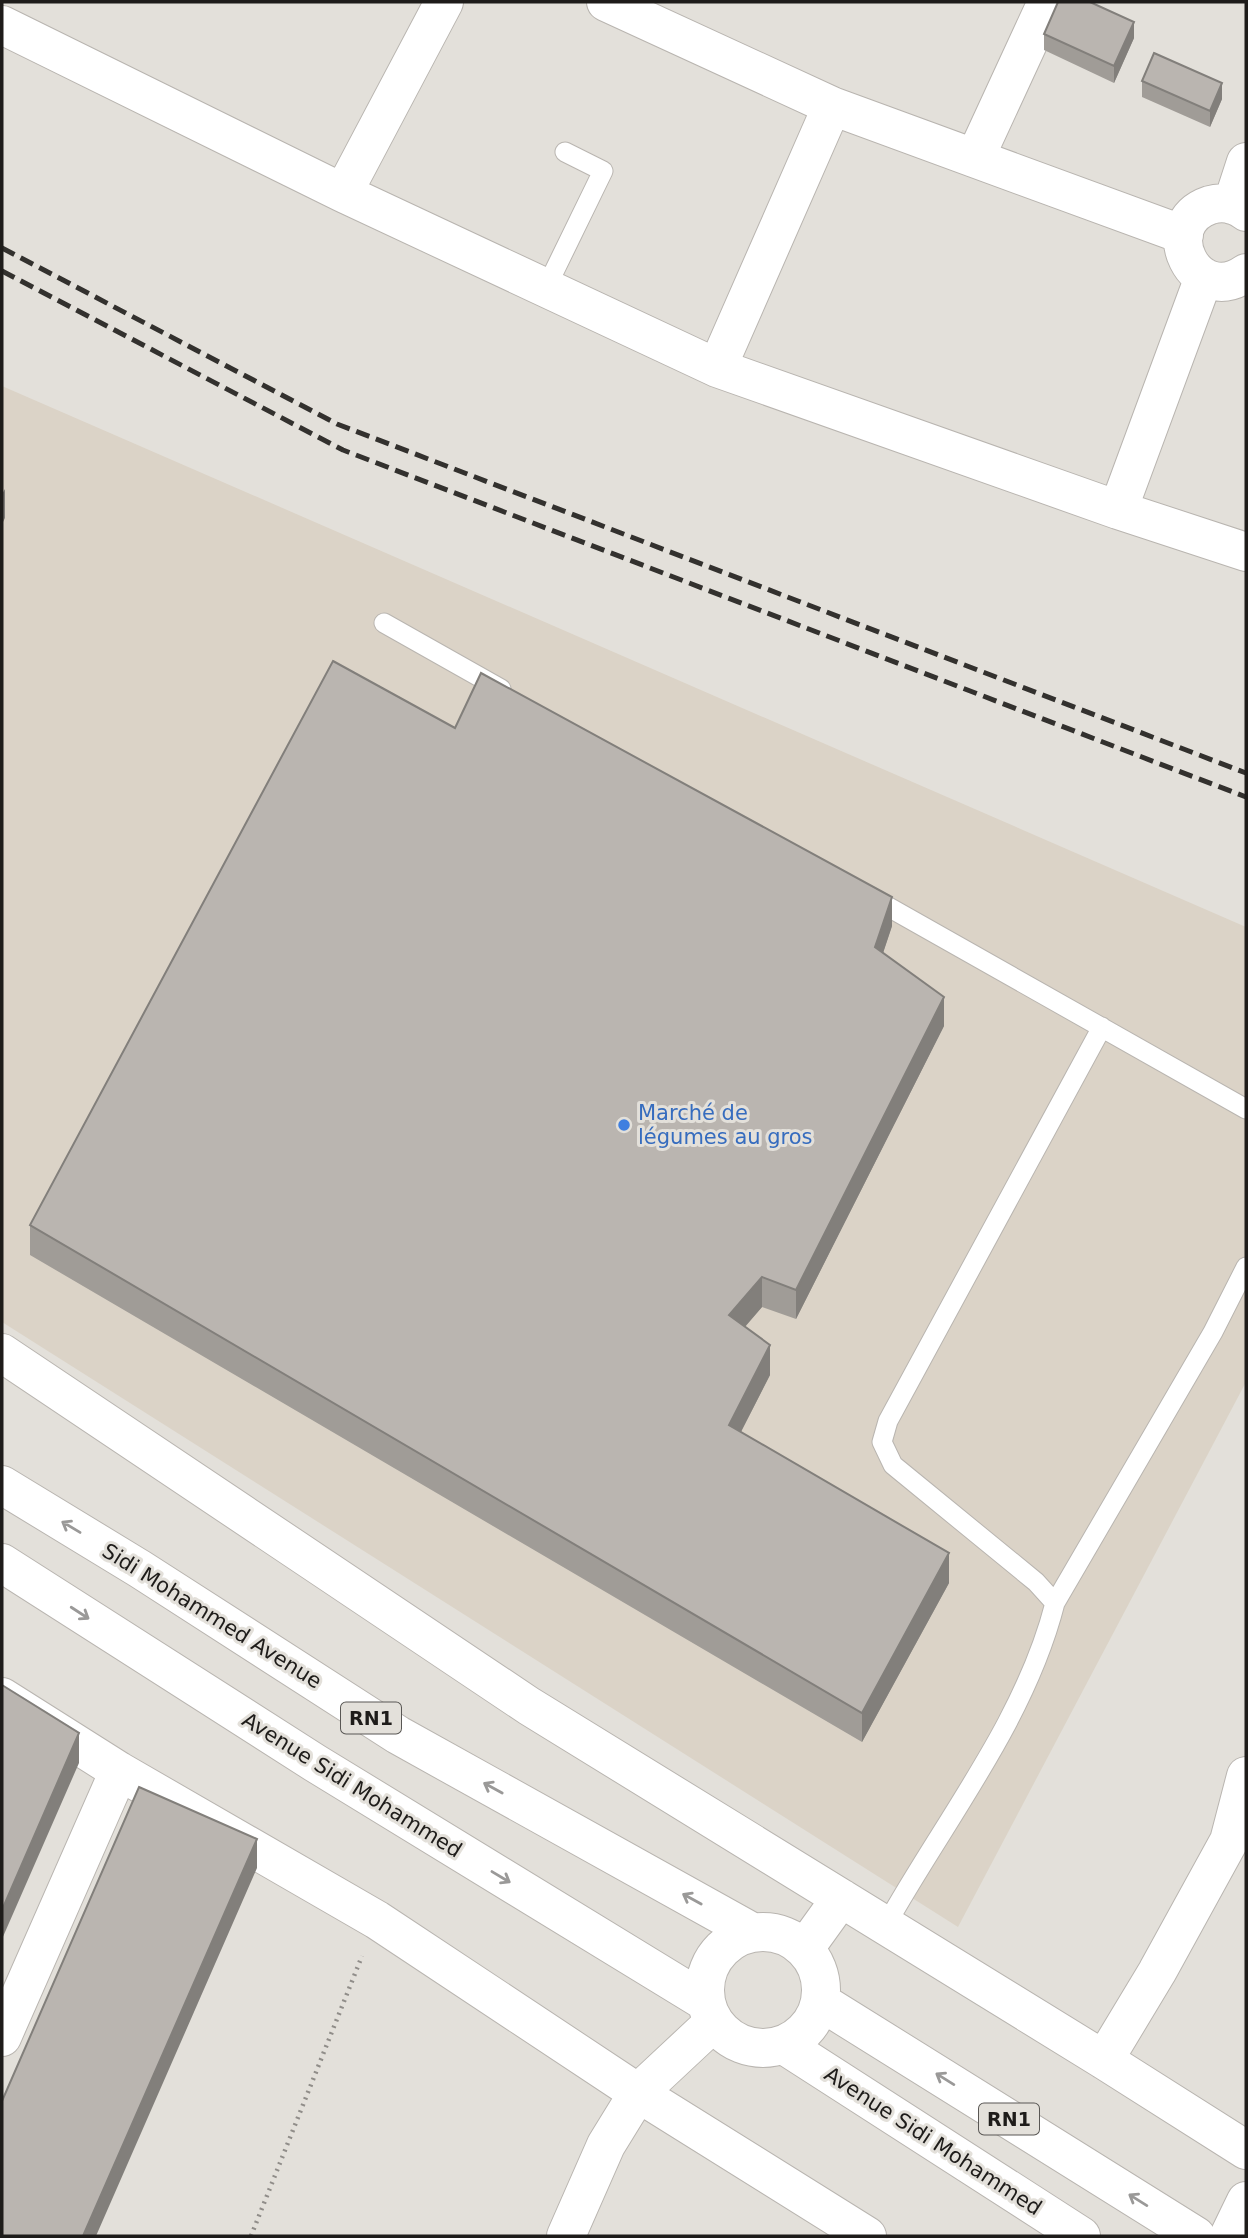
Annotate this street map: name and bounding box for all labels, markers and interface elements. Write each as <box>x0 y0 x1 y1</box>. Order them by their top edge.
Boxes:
place label: Marché de légumes au gros <box>638 1101 813 1149</box>
marker: Marché de légumes au gros <box>616 1117 632 1133</box>
one-way arrow <box>61 1520 81 1534</box>
street label: Sidi Mohammed Avenue <box>98 1539 326 1693</box>
one-way arrow <box>70 1606 89 1620</box>
road number: RN1 <box>341 1702 401 1734</box>
street label: Avenue Sidi Mohammed <box>238 1708 466 1862</box>
one-way arrow <box>484 1781 504 1795</box>
one-way arrow <box>491 1870 511 1884</box>
one-way arrow <box>683 1892 703 1906</box>
street label: Avenue Sidi Mohammed <box>820 2062 1046 2220</box>
one-way arrow <box>936 2072 956 2086</box>
road number: RN1 <box>979 2104 1039 2134</box>
one-way arrow <box>1129 2193 1148 2208</box>

